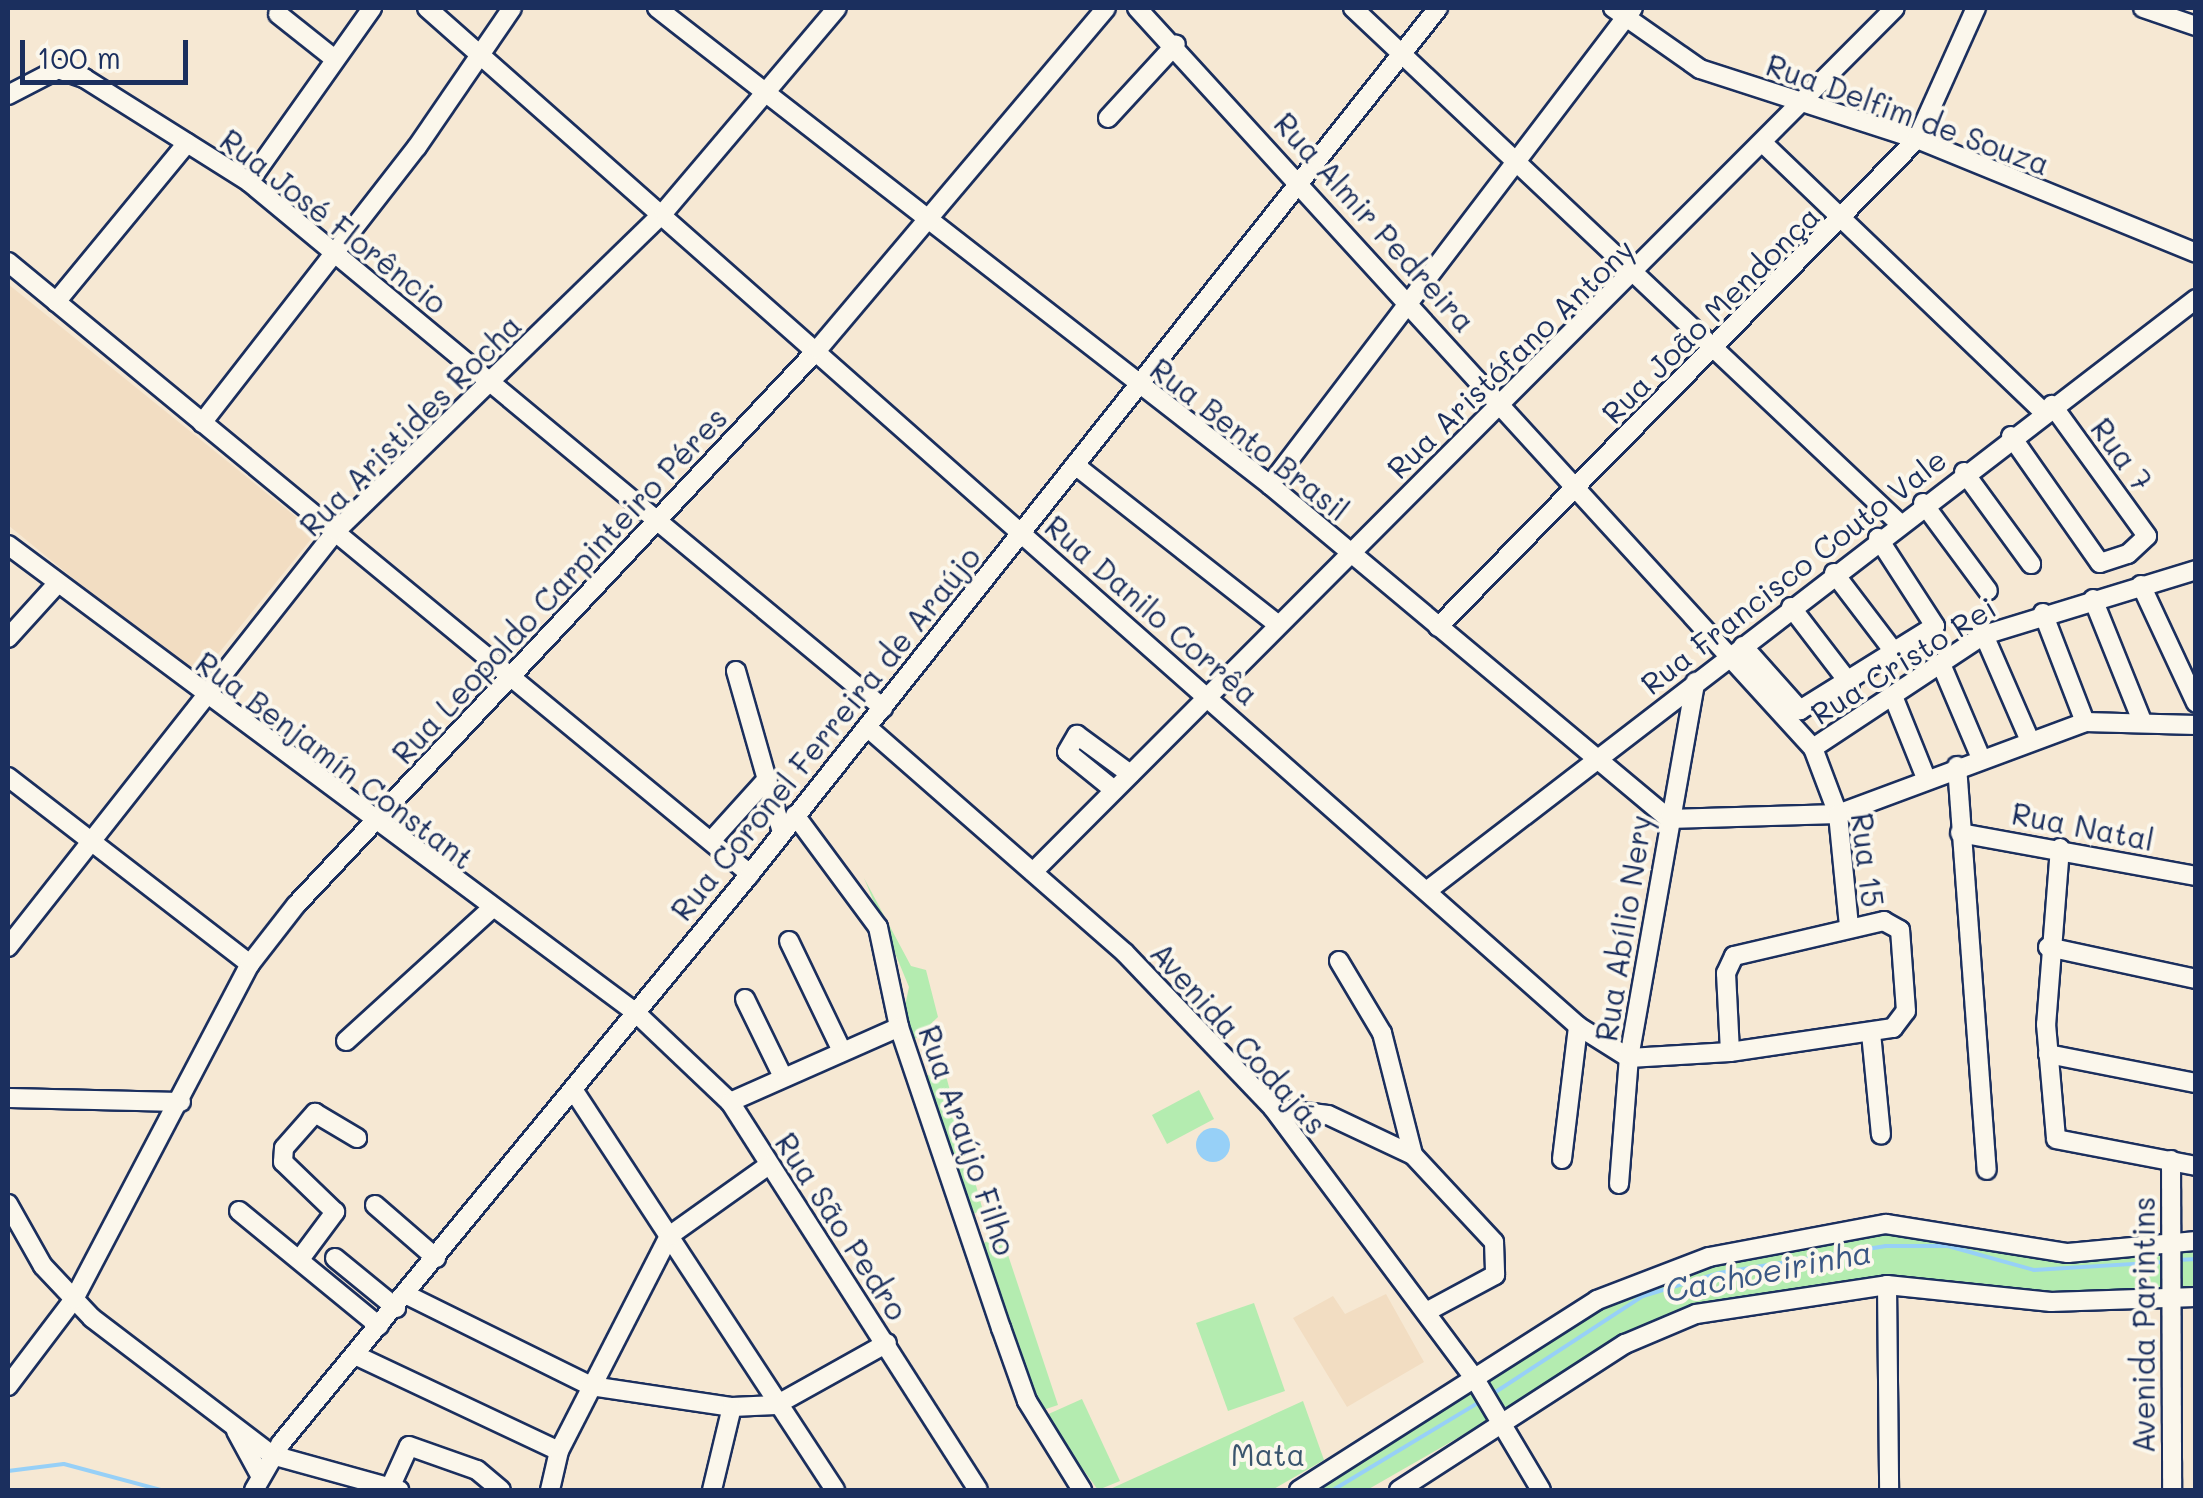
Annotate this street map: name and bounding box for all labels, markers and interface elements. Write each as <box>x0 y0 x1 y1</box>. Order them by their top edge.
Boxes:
scale bar <box>25 20 192 82</box>
text: 100 m <box>37 37 121 77</box>
street label: Rua Delfim de Souza <box>1762 46 2054 182</box>
street label: Rua Almir Pedreira <box>1267 105 1483 339</box>
street label: Rua José Florêncio <box>213 121 455 321</box>
street label: Rua João Mendonça <box>1594 198 1826 430</box>
street label: Rua Aristófano Antony <box>1379 231 1641 485</box>
street label: Rua Aristides Rocha <box>292 307 528 543</box>
street label: Rua Bento Brasil <box>1144 350 1356 528</box>
street label: Rua Leopoldo Carpinteiro Péres <box>384 399 734 771</box>
street label: Rua 7 <box>2084 411 2160 497</box>
street label: Rua Francisco Couto Vale <box>1633 441 1953 701</box>
street label: Rua Danilo Corrêa <box>1038 508 1266 712</box>
street label: Rua Coronel Ferreira de Araújo <box>663 539 987 927</box>
street label: Rua Cristo Rei <box>1804 589 2002 731</box>
street label: Rua Benjamín Constant <box>189 644 481 876</box>
street label: Rua Natal <box>2009 795 2157 857</box>
street label: Rua 15 <box>1844 811 1892 909</box>
street label: Rua Abílio Nery <box>1587 812 1659 1044</box>
street label: Avenida Codajás <box>1143 935 1335 1141</box>
street label: Rua Araújo Filho <box>912 1020 1024 1260</box>
street label: Rua São Pedro <box>768 1126 916 1326</box>
street label: Avenida Parintins <box>2125 1197 2161 1453</box>
water label: Cachoeirinha <box>1661 1231 1875 1309</box>
park label: Mata <box>1231 1436 1305 1472</box>

